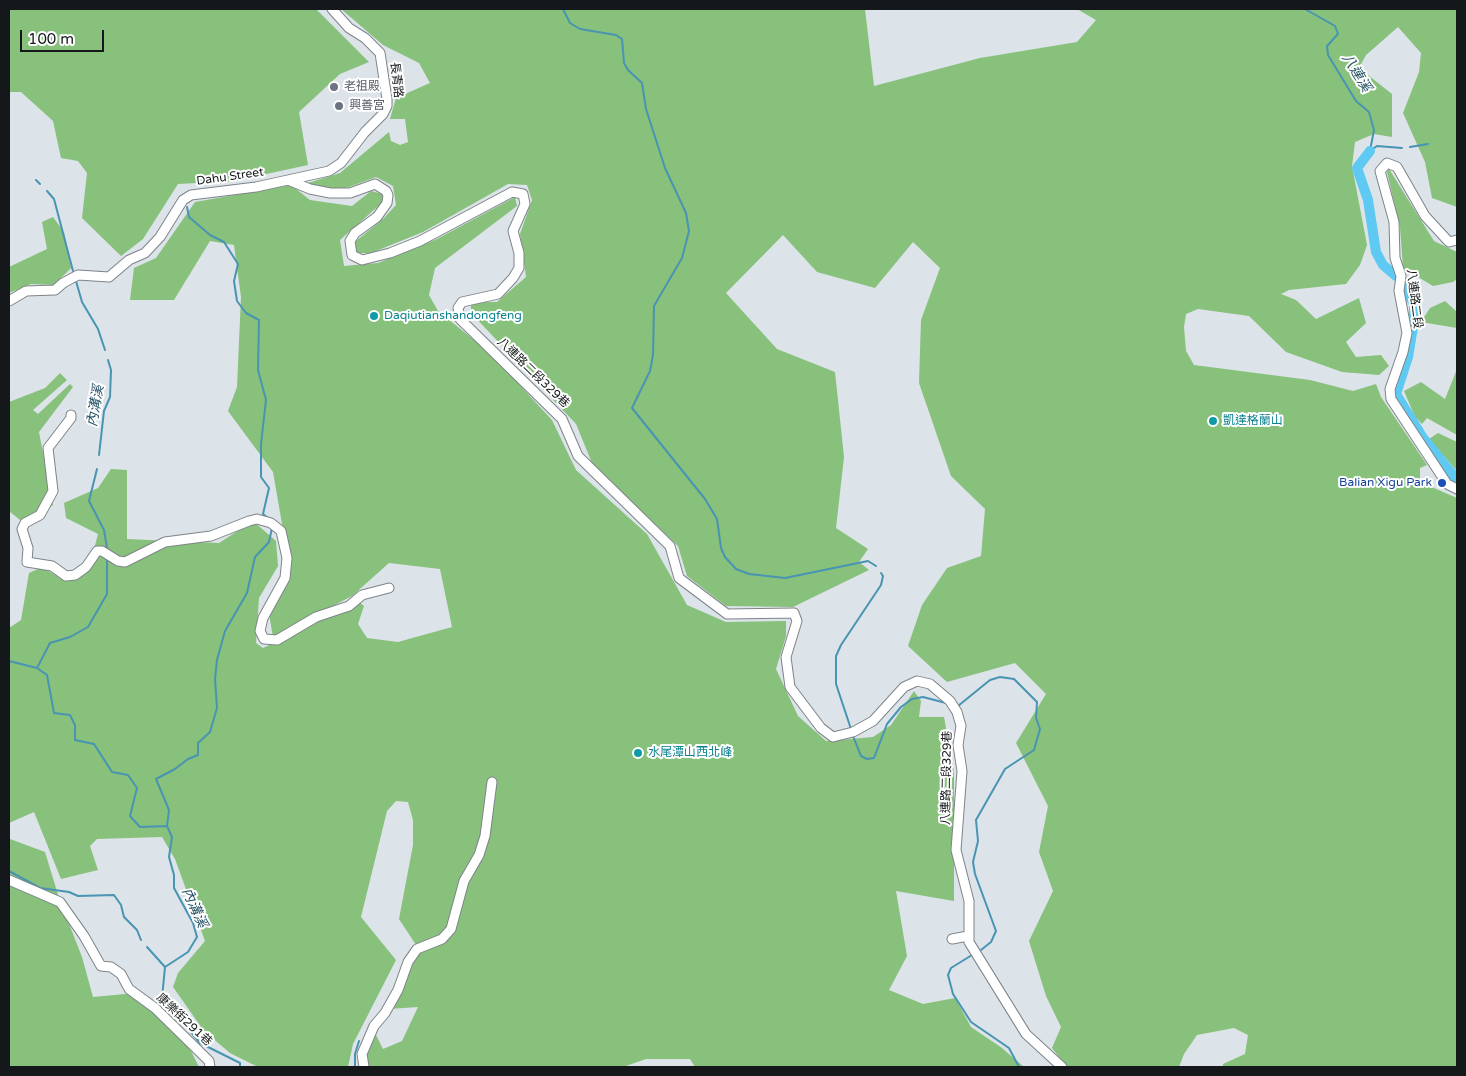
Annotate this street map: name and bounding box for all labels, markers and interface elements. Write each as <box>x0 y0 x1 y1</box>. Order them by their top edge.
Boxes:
scale bar <box>22 20 106 52</box>
text: 100 m <box>28 30 74 48</box>
water label: 八連溪 <box>1338 51 1374 95</box>
street label: 長青路 <box>387 61 405 99</box>
place label: 老祖殿 <box>344 80 380 94</box>
marker: 老祖殿 <box>328 81 340 93</box>
place label: 興善宮 <box>349 99 385 113</box>
marker: 興善宮 <box>333 100 345 112</box>
street label: Dahu Street <box>196 165 264 189</box>
street label: 八連路二段 <box>1403 268 1425 330</box>
place label: Daqiutianshandongfeng <box>384 309 522 323</box>
marker: Daqiutianshandongfeng <box>368 310 380 322</box>
street label: 八連路二段329巷 <box>494 335 572 411</box>
water label: 內溝溪 <box>84 384 108 428</box>
place label: 凱達格蘭山 <box>1223 414 1283 428</box>
marker: 凱達格蘭山 <box>1207 415 1219 427</box>
place label: Balian Xigu Park <box>1339 476 1432 490</box>
marker: Balian Xigu Park <box>1436 477 1448 489</box>
street label: 八連路二段329巷 <box>939 731 955 825</box>
place label: 水尾潭山西北峰 <box>648 746 732 760</box>
marker: 水尾潭山西北峰 <box>632 747 644 759</box>
water label: 內溝溪 <box>178 885 210 931</box>
street label: 康樂街291巷 <box>153 991 215 1049</box>

